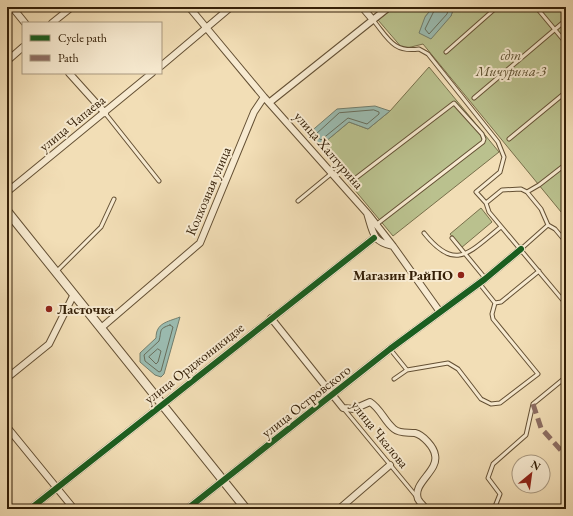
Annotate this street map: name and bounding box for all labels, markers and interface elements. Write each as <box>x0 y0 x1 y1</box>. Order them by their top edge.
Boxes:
legend <box>22 22 162 74</box>
text: Cycle path <box>58 30 107 46</box>
park label: сдт Мичурина-3 <box>475 46 547 80</box>
text: Path <box>58 50 79 66</box>
street label: улица Чапаева <box>35 91 109 155</box>
street label: улица Халтурина <box>290 107 368 193</box>
street label: Колхозная улица <box>181 144 235 238</box>
place label: Магазин РайПО <box>353 266 453 284</box>
marker: Магазин РайПО <box>456 270 466 280</box>
place label: Ласточка <box>57 300 115 318</box>
marker: Ласточка <box>44 304 54 314</box>
street label: улица Орджоникидзе <box>140 318 248 408</box>
street label: улица Островского <box>258 360 354 441</box>
street label: улица Чкалова <box>347 396 413 472</box>
north arrow <box>511 454 551 494</box>
text: N <box>529 457 543 474</box>

